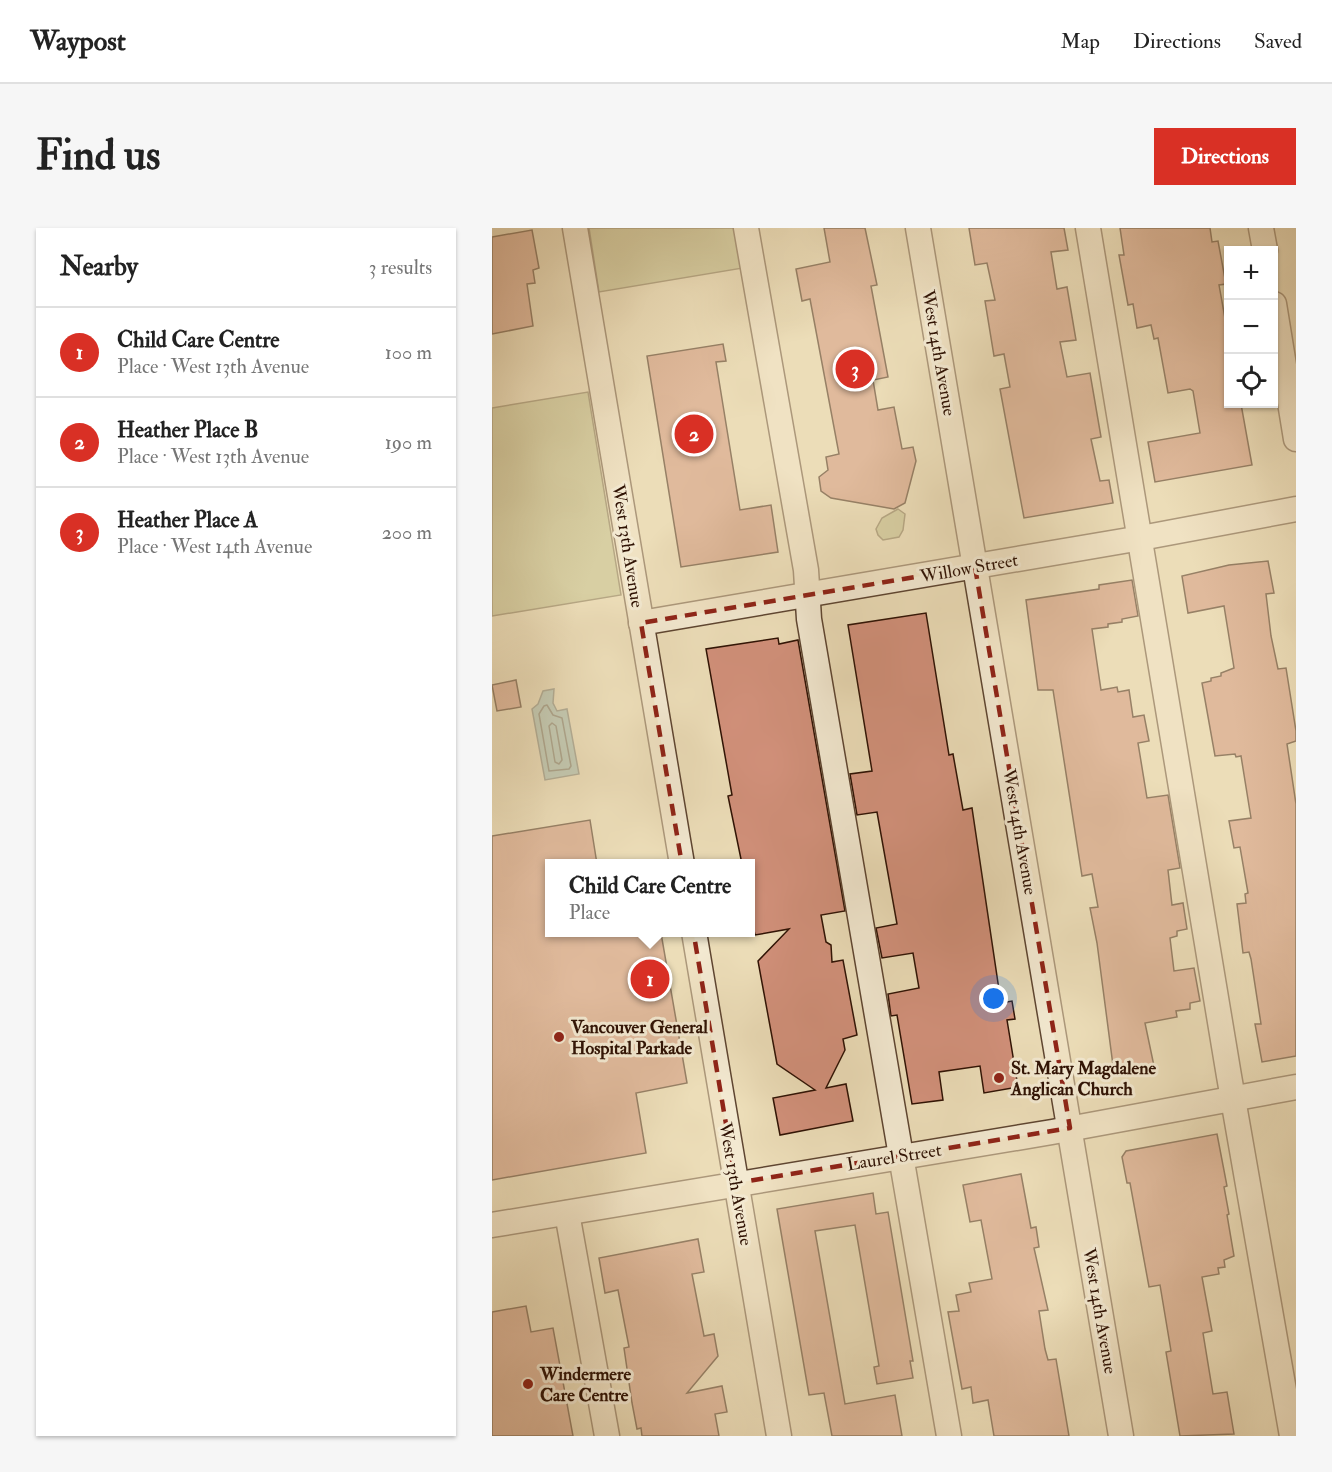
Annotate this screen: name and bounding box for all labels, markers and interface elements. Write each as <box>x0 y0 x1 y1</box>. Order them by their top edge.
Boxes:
text: Waypost <box>30 24 126 59</box>
text: Map <box>1060 28 1100 55</box>
text: Directions <box>1133 28 1221 55</box>
text: Saved <box>1254 28 1302 55</box>
button: Directions <box>1154 128 1296 185</box>
text: Find us <box>36 130 160 182</box>
map controls <box>1224 246 1278 408</box>
button: + <box>1224 246 1278 300</box>
text: Nearby <box>60 251 138 283</box>
text: 3 results <box>369 255 432 280</box>
street label: West 14th Avenue <box>916 287 961 418</box>
button: − <box>1224 300 1278 354</box>
text: Child Care Centre <box>117 326 280 354</box>
text: 1 <box>76 340 83 365</box>
text: 100 m <box>385 340 432 365</box>
pin: 3 <box>836 346 874 392</box>
text: Place · West 13th Avenue <box>117 354 309 379</box>
button: locate <box>1224 354 1278 408</box>
pin: 2 <box>674 412 714 456</box>
text: Heather Place B <box>117 416 258 444</box>
text: 2 <box>74 430 85 455</box>
text: 190 m <box>385 430 432 455</box>
text: Place · West 13th Avenue <box>117 444 309 469</box>
street label: West 13th Avenue <box>606 482 649 610</box>
text: Heather Place A <box>117 506 258 534</box>
text: 3 <box>76 520 83 545</box>
text: 200 m <box>382 520 432 545</box>
text: Place · West 14th Avenue <box>117 534 312 559</box>
street label: Willow Street <box>917 549 1020 589</box>
street label: West 14th Avenue <box>997 766 1042 897</box>
popup <box>545 859 755 937</box>
text: Child Care Centre <box>569 872 731 900</box>
text: Place <box>569 900 610 925</box>
pin: 1 <box>630 956 670 1002</box>
your location <box>979 984 1008 1013</box>
place label: Vancouver General Hospital Parkade <box>570 1016 708 1060</box>
marker: Vancouver General Hospital Parkade <box>552 1030 566 1044</box>
place label: St. Mary Magdalene Anglican Church <box>1010 1057 1156 1101</box>
marker: St. Mary Magdalene Anglican Church <box>992 1071 1006 1085</box>
street label: West 13th Avenue <box>713 1120 758 1248</box>
street label: Laurel Street <box>845 1139 943 1176</box>
street label: West 14th Avenue <box>1077 1245 1122 1376</box>
place label: Windermere Care Centre <box>539 1363 632 1407</box>
marker: Windermere Care Centre <box>521 1377 535 1391</box>

